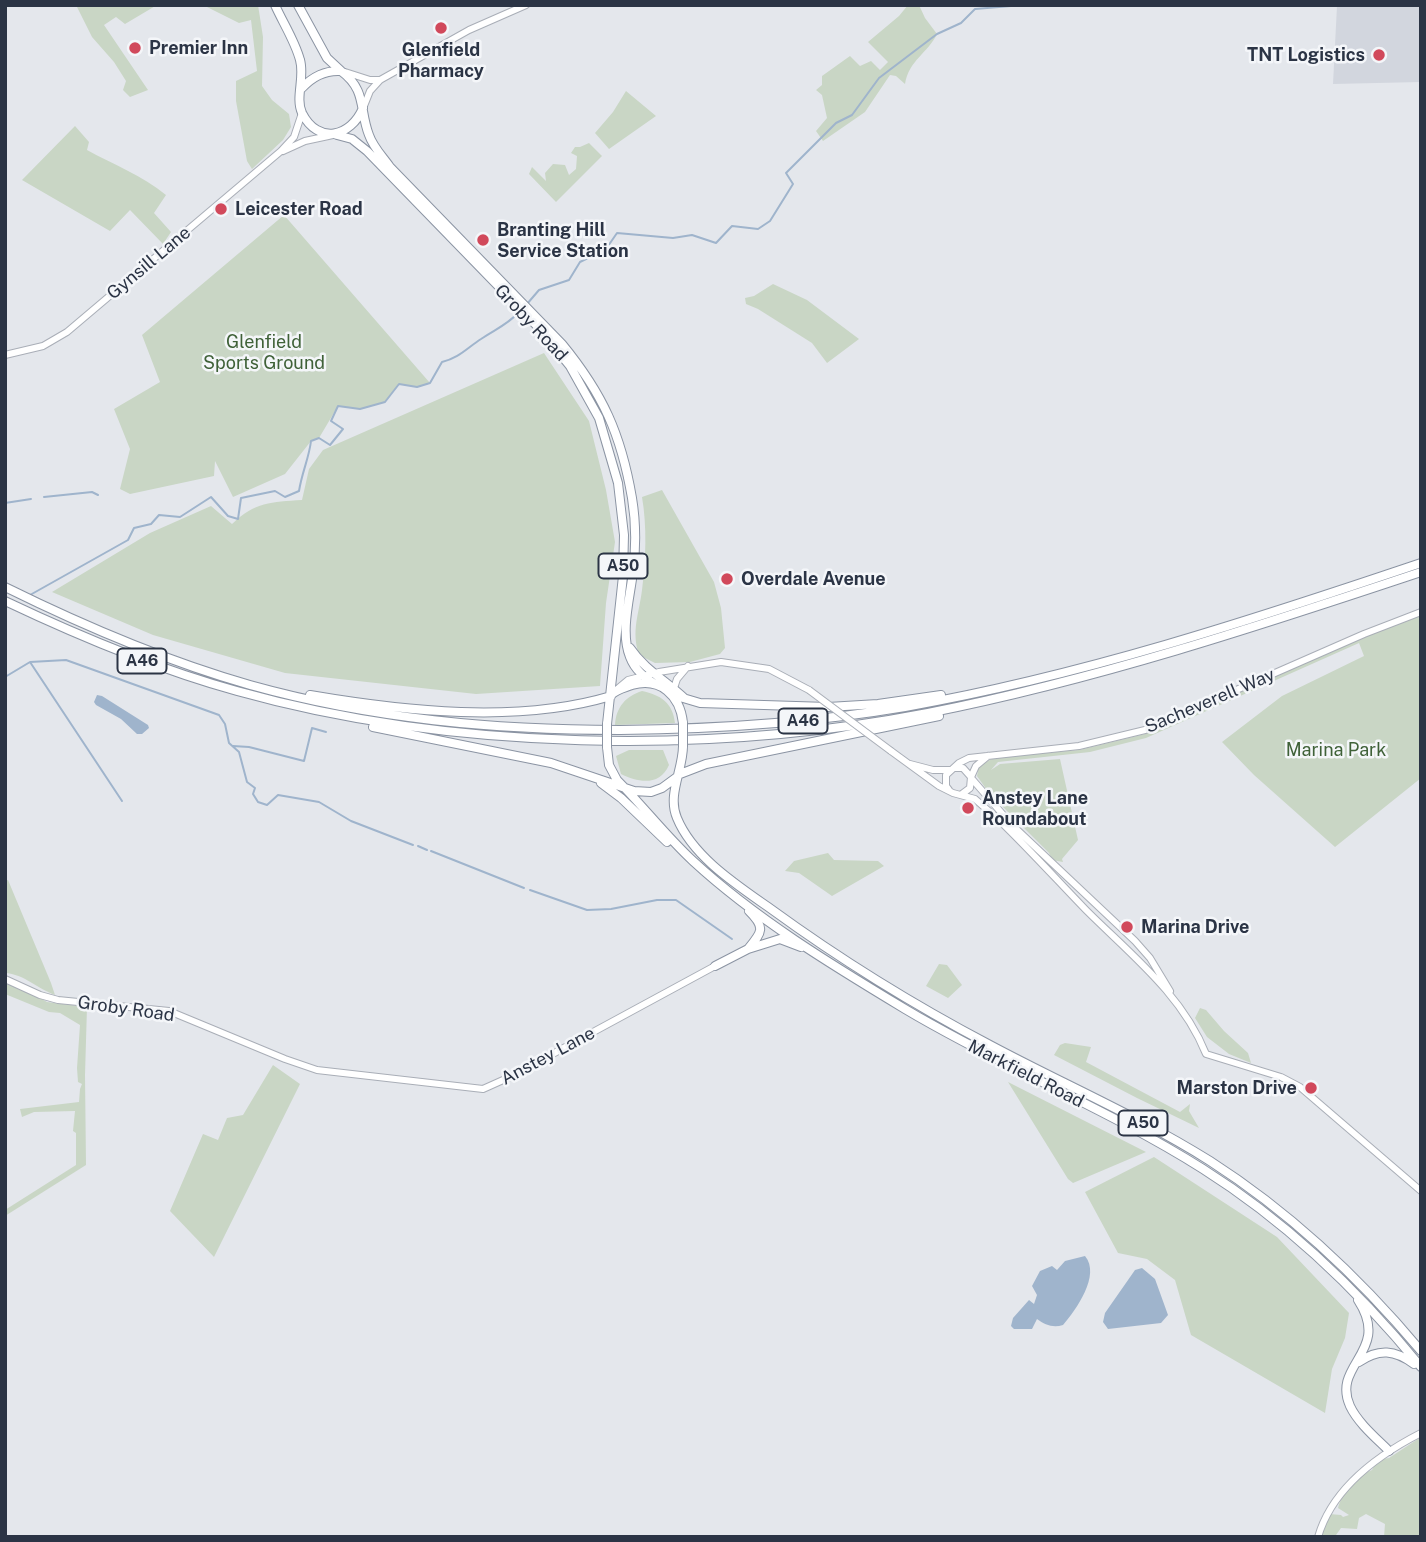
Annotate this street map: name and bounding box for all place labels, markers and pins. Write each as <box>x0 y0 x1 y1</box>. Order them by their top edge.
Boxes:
marker: Glenfield Pharmacy <box>433 20 449 36</box>
place label: Premier Inn <box>149 37 248 59</box>
place label: Glenfield Pharmacy <box>398 39 484 82</box>
marker: Premier Inn <box>127 40 143 56</box>
place label: TNT Logistics <box>1247 44 1365 66</box>
marker: TNT Logistics <box>1371 47 1387 63</box>
place label: Leicester Road <box>235 198 363 220</box>
marker: Leicester Road <box>213 201 229 217</box>
place label: Branting Hill Service Station <box>497 219 629 262</box>
marker: Branting Hill Service Station <box>475 232 491 248</box>
place label: Overdale Avenue <box>741 568 886 590</box>
marker: Overdale Avenue <box>719 571 735 587</box>
place label: Anstey Lane Roundabout <box>982 787 1088 830</box>
marker: Anstey Lane Roundabout <box>960 800 976 816</box>
place label: Marina Drive <box>1141 916 1249 938</box>
marker: Marina Drive <box>1119 919 1135 935</box>
place label: Marston Drive <box>1177 1077 1297 1099</box>
marker: Marston Drive <box>1303 1080 1319 1096</box>

